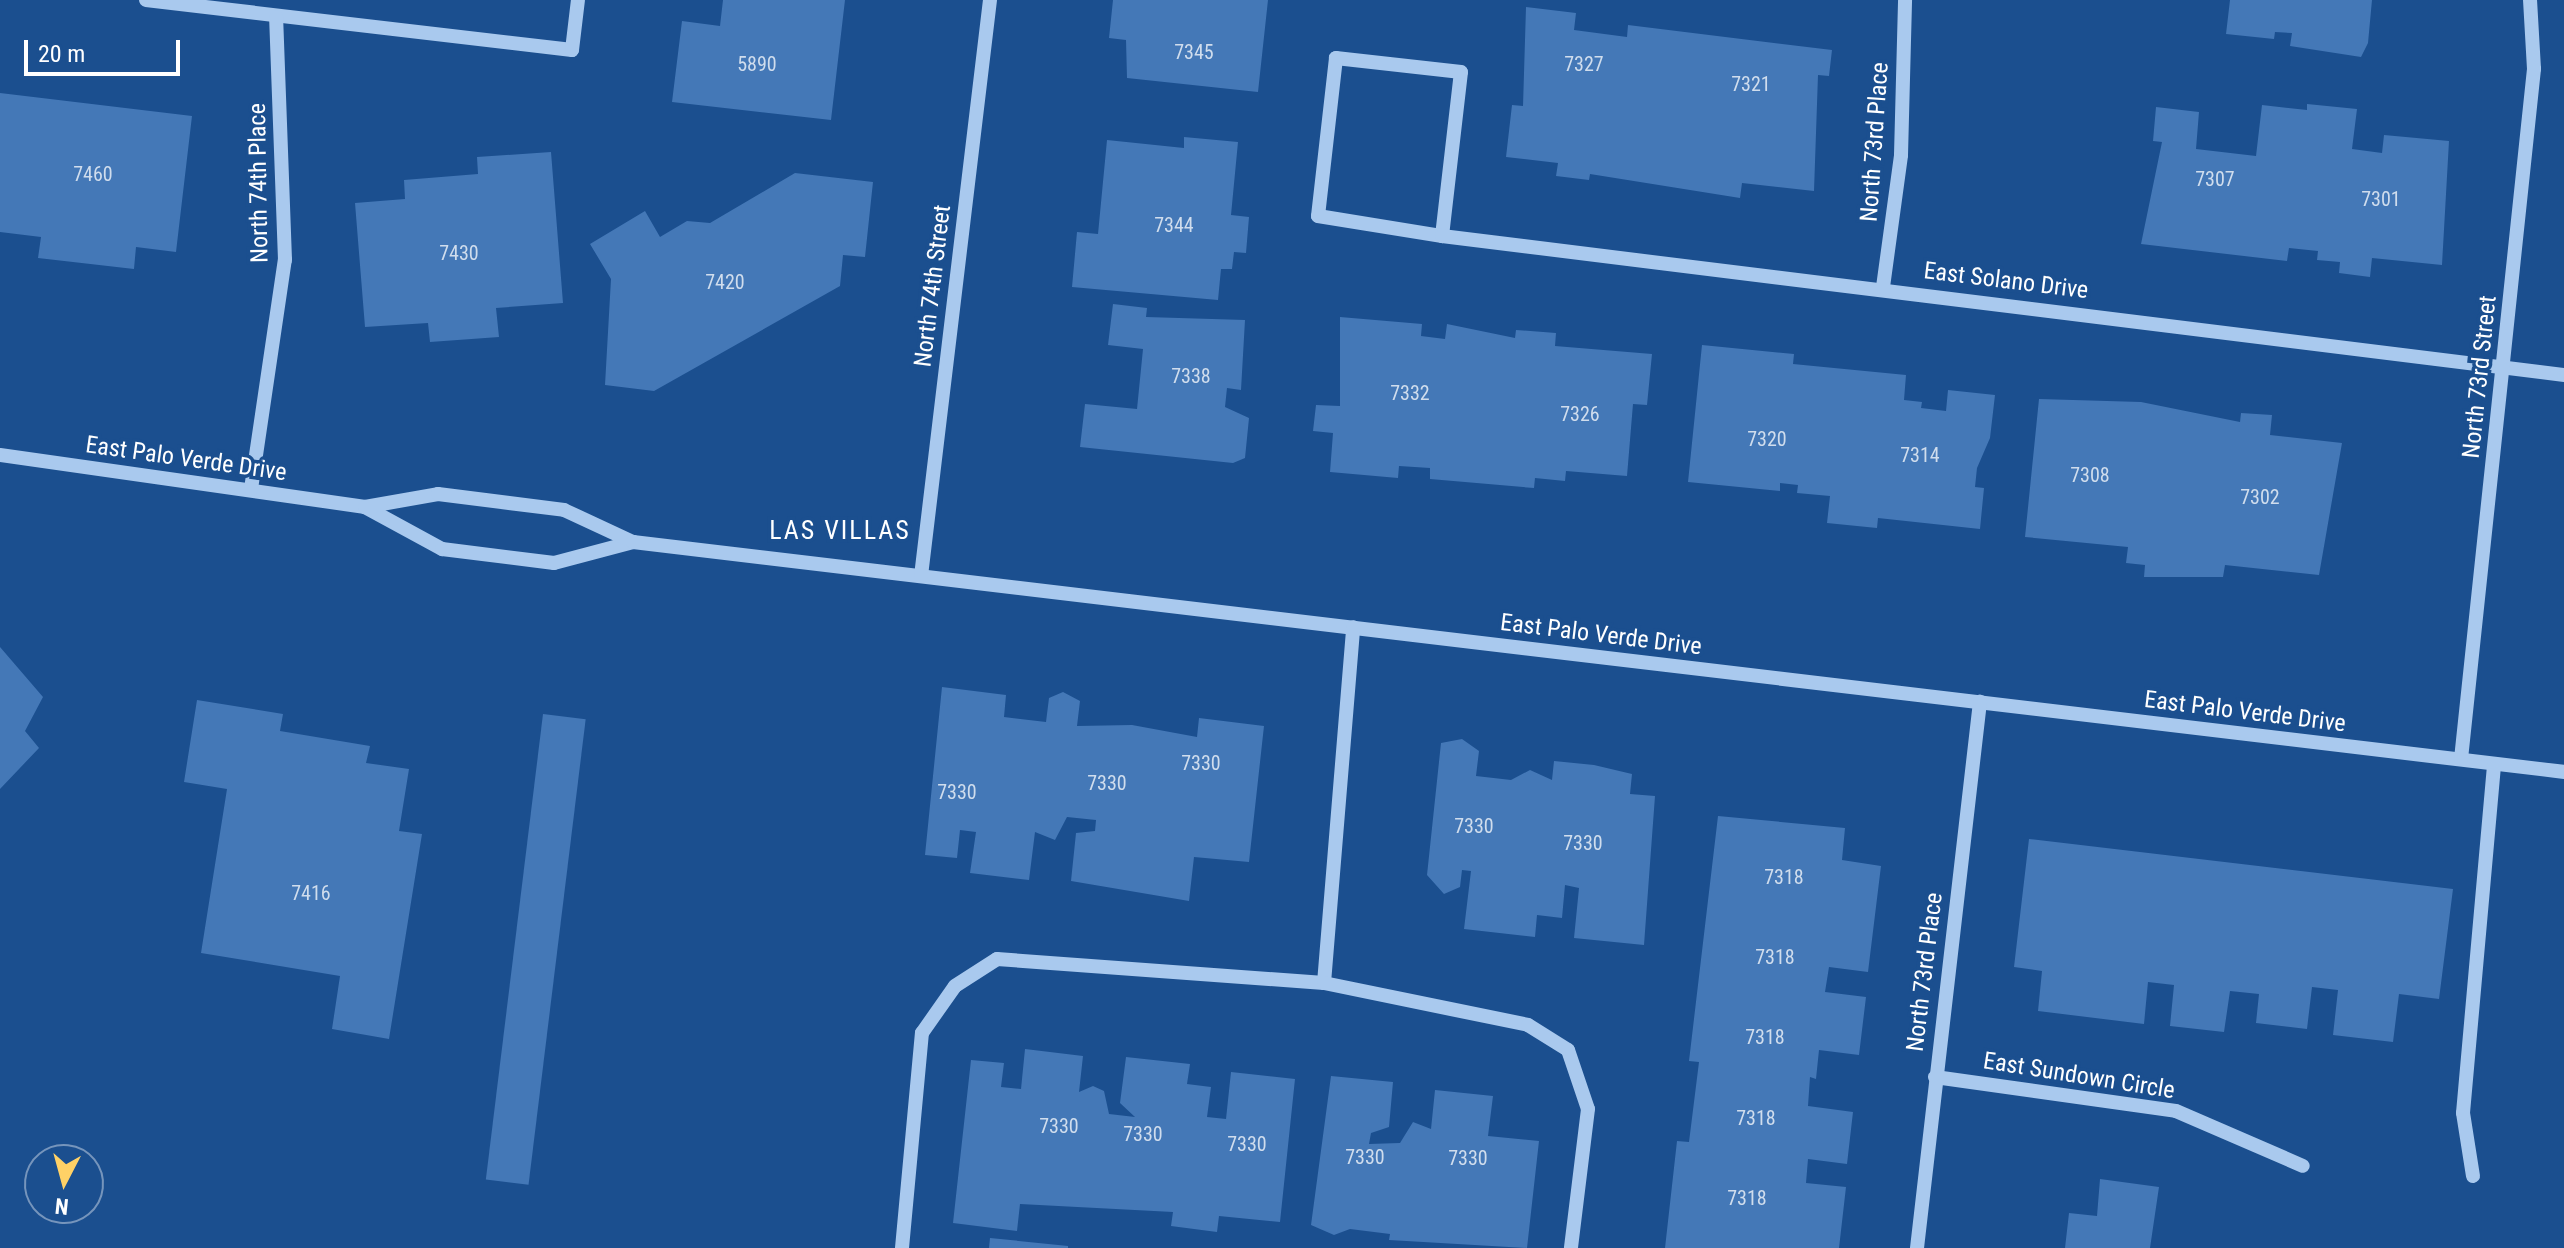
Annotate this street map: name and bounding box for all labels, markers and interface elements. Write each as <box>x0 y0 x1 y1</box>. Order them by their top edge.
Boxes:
scale bar <box>28 24 184 74</box>
text: 20 m <box>38 40 85 68</box>
house number: 7345 <box>1174 40 1214 64</box>
house number: 5890 <box>737 52 777 76</box>
house number: 7327 <box>1564 52 1604 76</box>
street label: North 73rd Place <box>1855 61 1895 223</box>
house number: 7321 <box>1731 72 1771 96</box>
street label: North 74th Place <box>243 103 275 263</box>
house number: 7460 <box>73 162 113 186</box>
house number: 7307 <box>2195 167 2235 191</box>
house number: 7301 <box>2361 187 2401 211</box>
street label: North 74th Street <box>909 203 957 369</box>
house number: 7344 <box>1154 213 1194 237</box>
house number: 7430 <box>439 241 479 265</box>
street label: East Solano Drive <box>1922 257 2090 305</box>
house number: 7420 <box>705 270 745 294</box>
street label: North 73rd Street <box>2457 294 2503 460</box>
house number: 7338 <box>1171 364 1211 388</box>
house number: 7332 <box>1390 381 1430 405</box>
house number: 7326 <box>1560 402 1600 426</box>
house number: 7320 <box>1747 427 1787 451</box>
street label: East Palo Verde Drive <box>84 431 288 487</box>
house number: 7314 <box>1900 443 1940 467</box>
house number: 7308 <box>2070 463 2110 487</box>
house number: 7302 <box>2240 485 2280 509</box>
district label: LAS VILLAS <box>769 515 911 547</box>
street label: East Palo Verde Drive <box>1499 608 1703 662</box>
street label: East Palo Verde Drive <box>2143 685 2347 739</box>
house number: 7330 <box>1181 751 1221 775</box>
house number: 7330 <box>1087 771 1127 795</box>
house number: 7330 <box>937 780 977 804</box>
house number: 7330 <box>1454 814 1494 838</box>
house number: 7330 <box>1563 831 1603 855</box>
house number: 7318 <box>1764 865 1804 889</box>
house number: 7416 <box>291 881 331 905</box>
street label: North 73rd Place <box>1901 891 1949 1053</box>
house number: 7318 <box>1755 945 1795 969</box>
house number: 7318 <box>1745 1025 1785 1049</box>
street label: East Sundown Circle <box>1981 1047 2177 1105</box>
house number: 7318 <box>1736 1106 1776 1130</box>
house number: 7330 <box>1039 1114 1079 1138</box>
house number: 7330 <box>1123 1122 1163 1146</box>
house number: 7330 <box>1227 1132 1267 1156</box>
north arrow <box>24 1144 104 1224</box>
house number: 7330 <box>1345 1145 1385 1169</box>
house number: 7330 <box>1448 1146 1488 1170</box>
house number: 7318 <box>1727 1186 1767 1210</box>
text: N <box>54 1193 70 1220</box>

